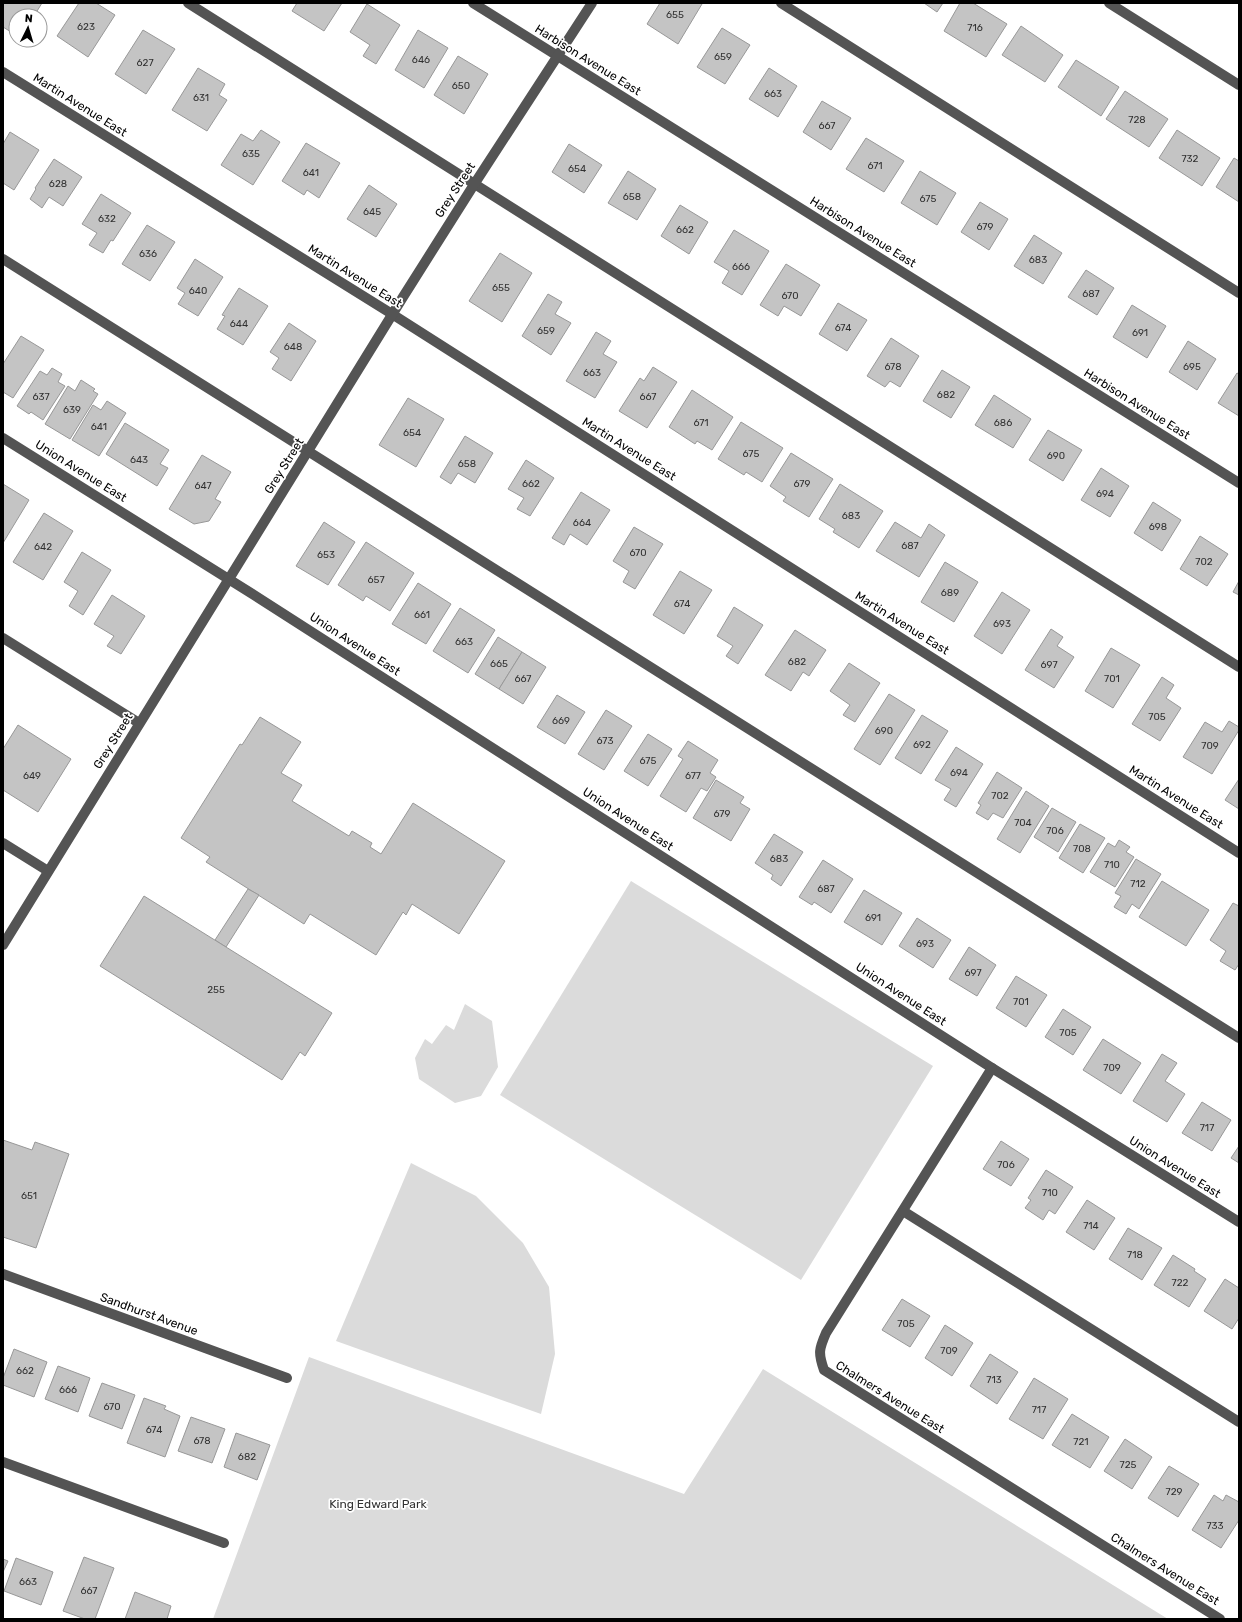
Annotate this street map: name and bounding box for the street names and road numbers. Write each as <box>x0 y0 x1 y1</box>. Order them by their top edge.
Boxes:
street label: Harbison Avenue East <box>532 22 644 99</box>
street label: Martin Avenue East <box>31 70 130 140</box>
street label: Grey Street <box>432 159 478 220</box>
street label: Harbison Avenue East <box>807 194 919 271</box>
street label: Martin Avenue East <box>306 241 405 311</box>
street label: Harbison Avenue East <box>1081 366 1193 443</box>
street label: Martin Avenue East <box>580 414 679 484</box>
street label: Grey Street <box>261 435 307 496</box>
street label: Union Avenue East <box>33 437 130 505</box>
street label: Martin Avenue East <box>853 588 952 658</box>
street label: Union Avenue East <box>307 610 403 679</box>
street label: Grey Street <box>90 710 136 771</box>
street label: Martin Avenue East <box>1127 762 1226 832</box>
street label: Union Avenue East <box>580 785 676 854</box>
street label: Union Avenue East <box>853 960 949 1029</box>
street label: Union Avenue East <box>1127 1133 1224 1201</box>
street label: Sandhurst Avenue <box>98 1290 200 1338</box>
street label: Chalmers Avenue East <box>833 1358 947 1436</box>
street label: Chalmers Avenue East <box>1108 1530 1222 1608</box>

